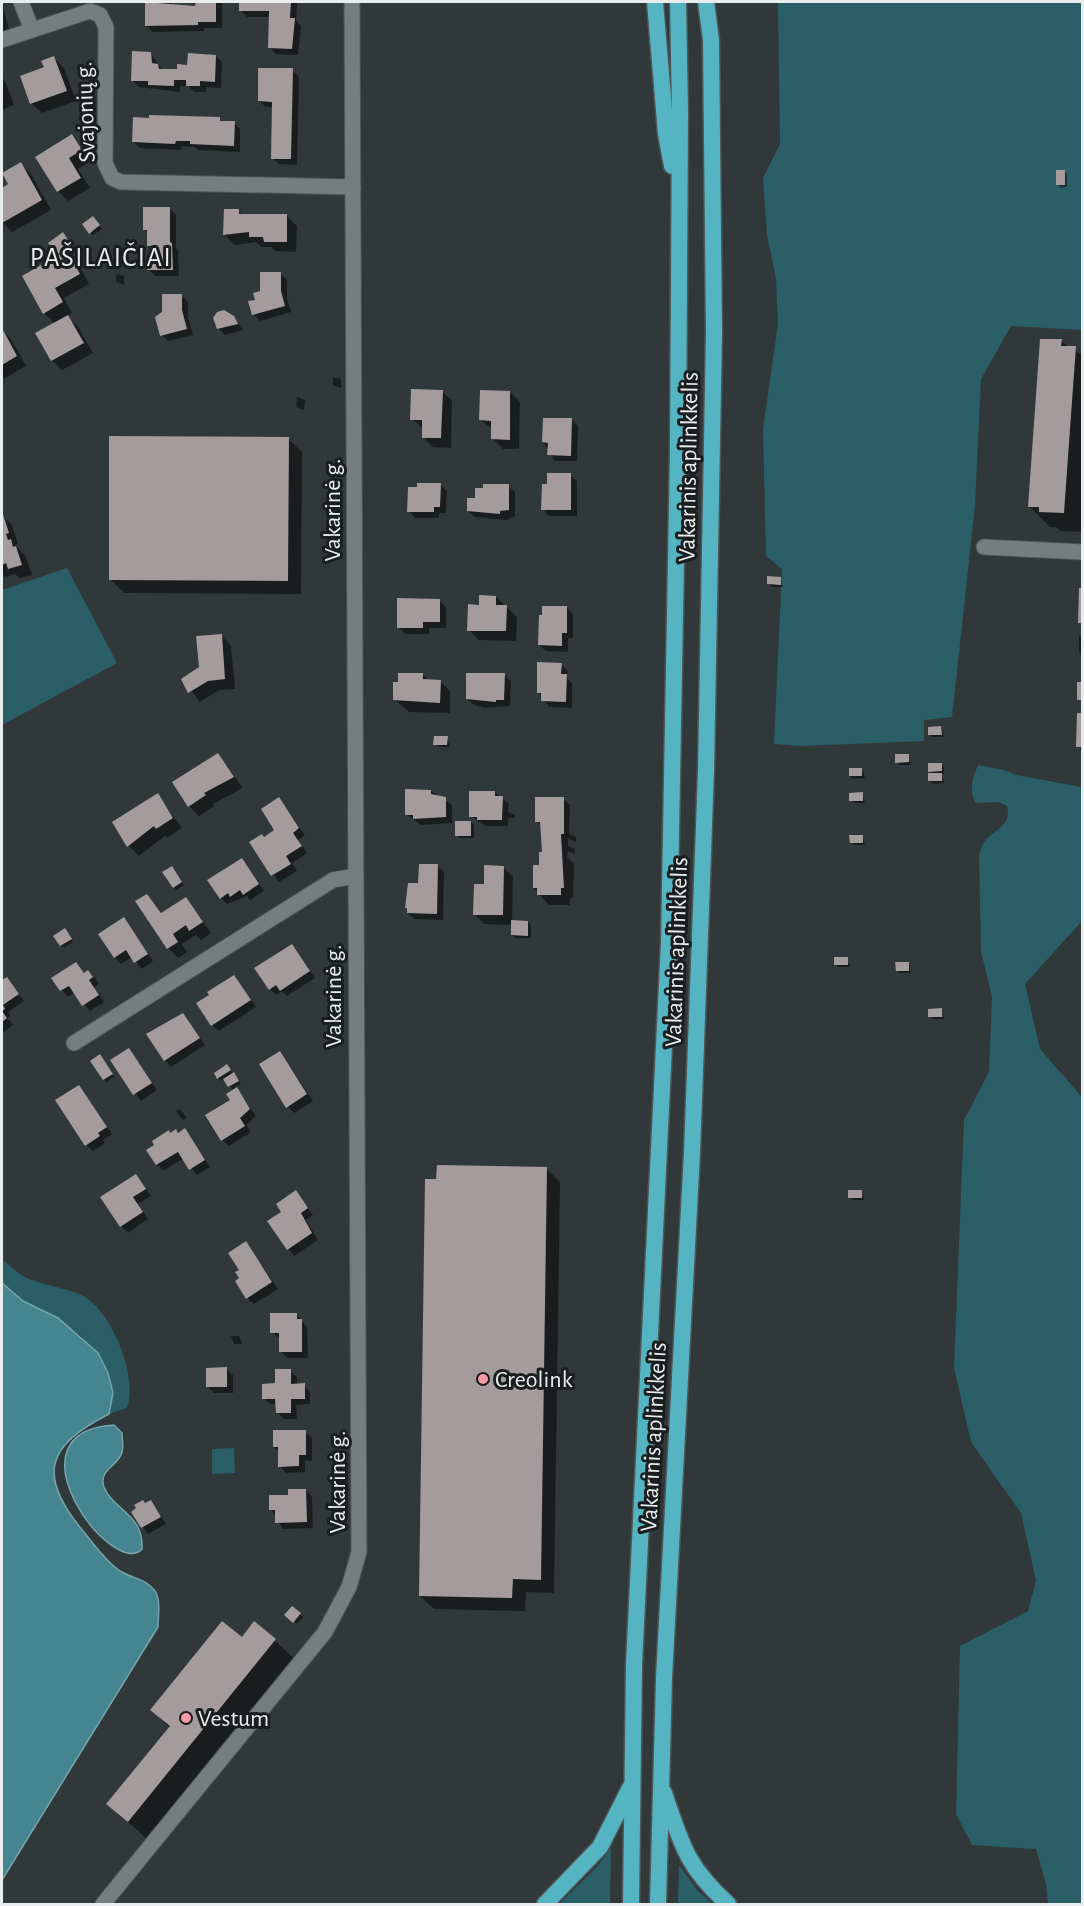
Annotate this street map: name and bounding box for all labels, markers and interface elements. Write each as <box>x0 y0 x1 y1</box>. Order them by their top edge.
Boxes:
street label: Svajonių g. <box>72 61 100 163</box>
district label: PAŠILAIČIAI <box>30 242 172 271</box>
street label: Vakarinis aplinkkelis <box>675 372 703 562</box>
street label: Vakarinė g. <box>321 459 345 561</box>
street label: Vakarinis aplinkkelis <box>662 857 692 1047</box>
street label: Vakarinė g. <box>322 945 346 1047</box>
street label: Vakarinis aplinkkelis <box>637 1342 671 1532</box>
place label: Creolink <box>495 1368 573 1392</box>
marker: Creolink <box>476 1372 490 1386</box>
street label: Vakarinė g. <box>326 1431 350 1533</box>
place label: Vestum <box>198 1707 269 1731</box>
marker: Vestum <box>179 1711 193 1725</box>

